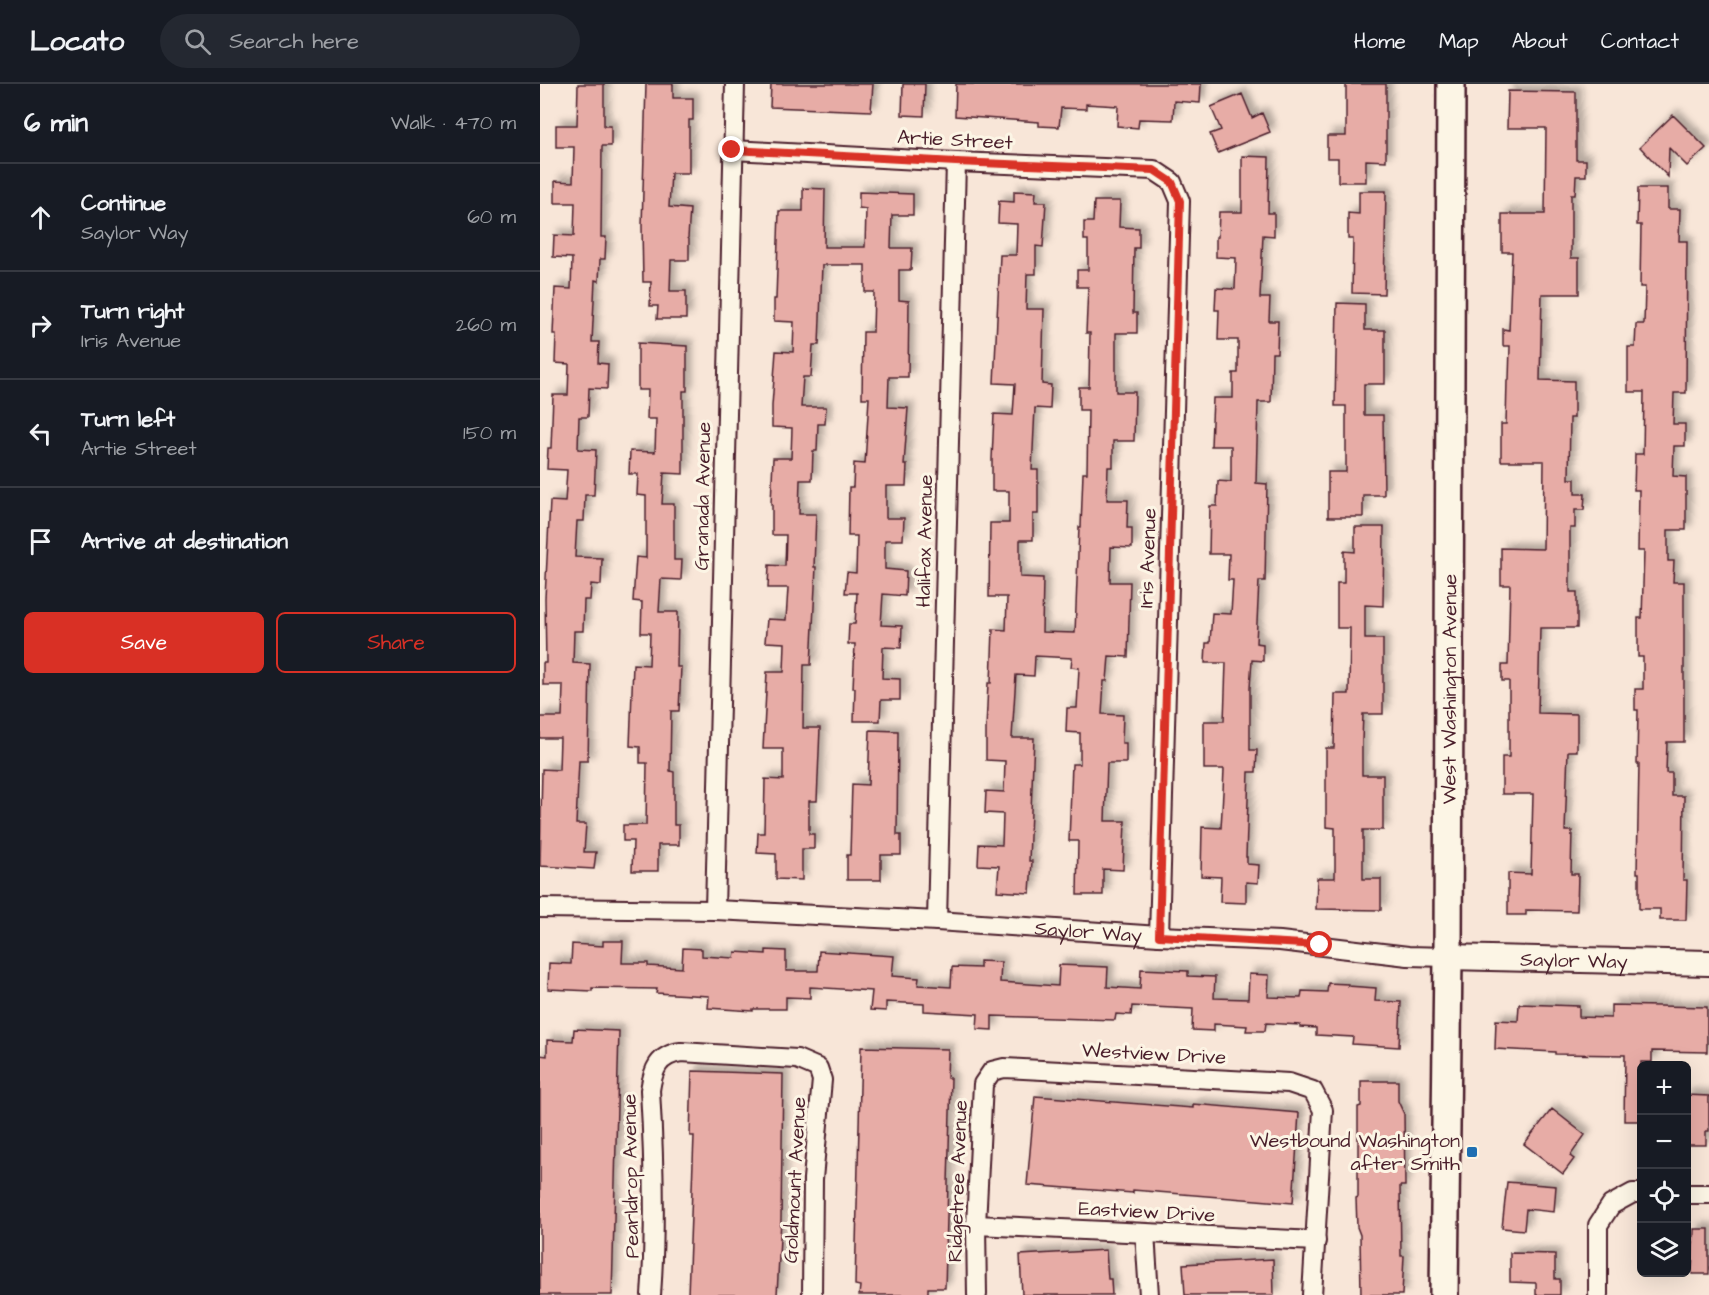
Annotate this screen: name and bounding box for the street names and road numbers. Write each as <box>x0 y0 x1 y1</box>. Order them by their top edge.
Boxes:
street label: Artie Street <box>897 123 1013 157</box>
street label: Granada Avenue <box>688 421 718 571</box>
street label: Halifax Avenue <box>910 474 940 608</box>
street label: Iris Avenue <box>1132 507 1164 609</box>
street label: West Washington Avenue <box>1436 574 1465 804</box>
street label: Saylor Way <box>1034 915 1143 951</box>
street label: Saylor Way <box>1520 946 1628 977</box>
street label: Westview Drive <box>1081 1036 1227 1072</box>
street label: Pearldrop Avenue <box>616 1093 646 1259</box>
street label: Goldmount Avenue <box>777 1096 813 1264</box>
street label: Ridgetree Avenue <box>941 1099 976 1263</box>
street label: Eastview Drive <box>1078 1194 1216 1230</box>

